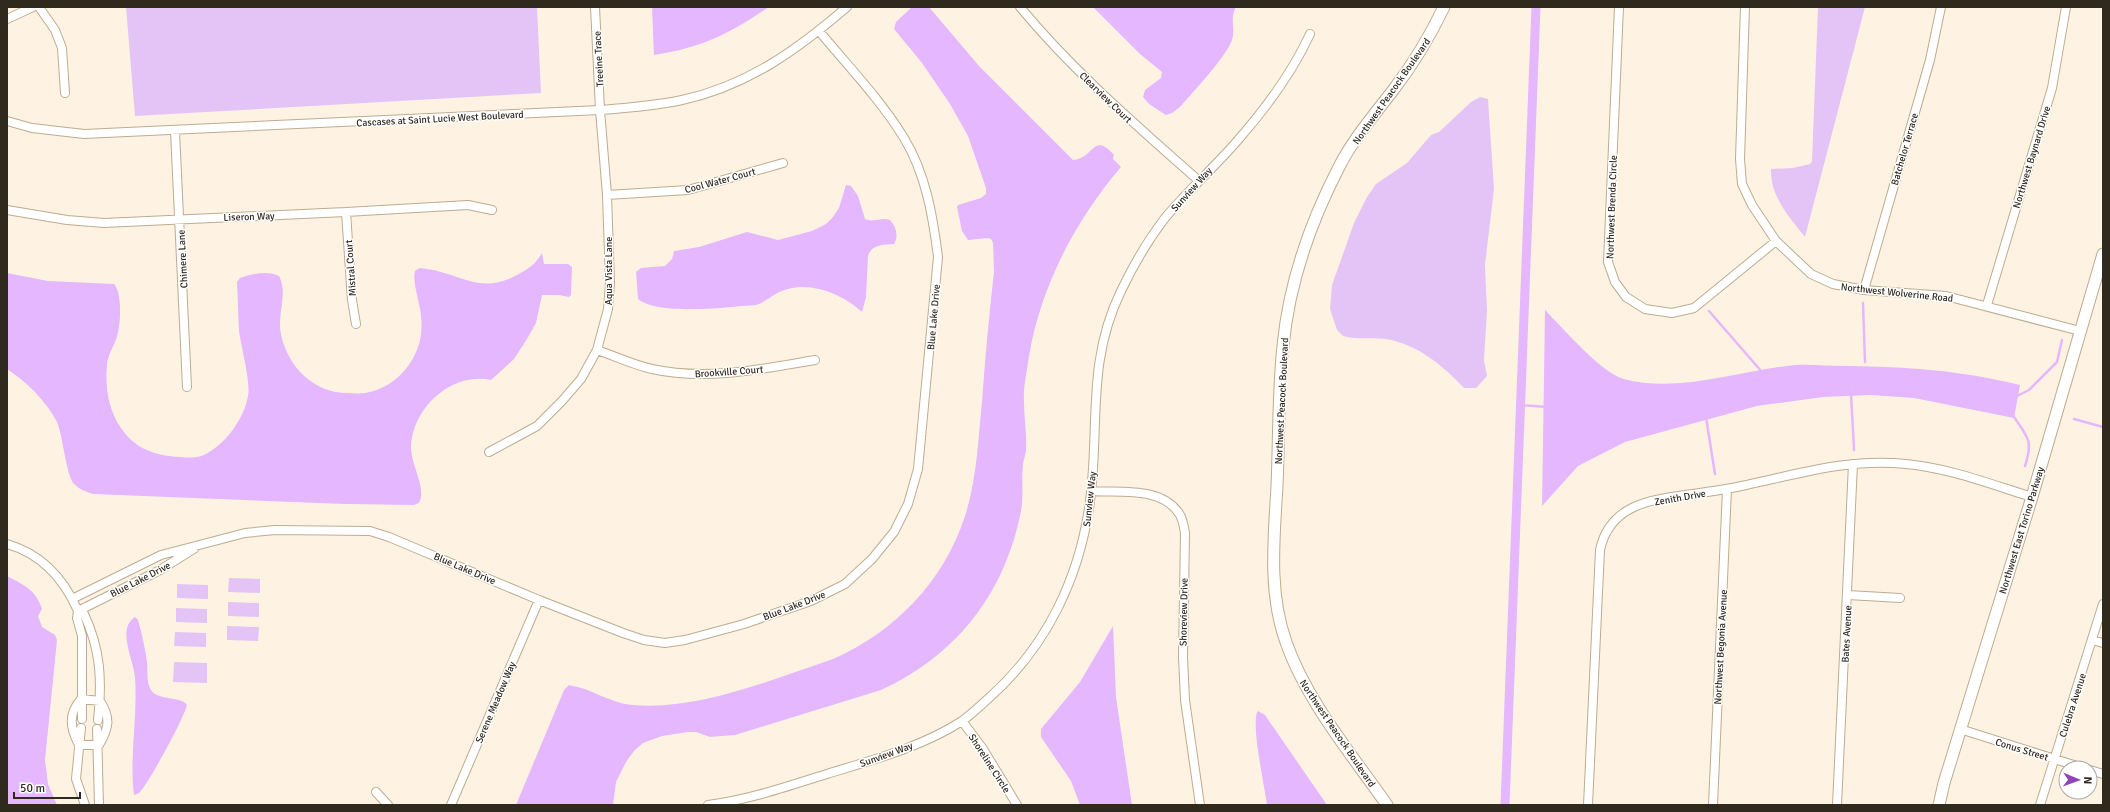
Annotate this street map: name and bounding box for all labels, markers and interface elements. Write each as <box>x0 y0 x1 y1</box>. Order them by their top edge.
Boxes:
street label: Treeine Trace <box>592 31 606 87</box>
street label: Northwest Peacock Boulevard <box>1350 36 1433 147</box>
street label: Clearview Court <box>1077 70 1134 126</box>
street label: Northwest Baynard Drive <box>2011 105 2053 210</box>
street label: Cascases at Saint Lucie West Boulevard <box>356 109 524 129</box>
street label: Batchelor Terrace <box>1889 112 1921 187</box>
street label: Northwest Brenda Circle <box>1604 155 1620 259</box>
street label: Sunview Way <box>1169 165 1215 214</box>
street label: Cool Water Court <box>683 166 758 196</box>
street label: Liseron Way <box>223 210 275 224</box>
street label: Chimere Lane <box>175 229 191 288</box>
street label: Aqua Vista Lane <box>603 237 615 305</box>
street label: Mistral Court <box>343 239 359 297</box>
street label: Northwest Wolverine Road <box>1840 281 1954 305</box>
street label: Blue Lake Drive <box>925 284 943 351</box>
street label: Northwest Peacock Boulevard <box>1273 337 1291 465</box>
street label: Brookville Court <box>694 364 764 380</box>
street label: Northwest East Torino Parkway <box>1997 465 2047 595</box>
street label: Sunview Way <box>1081 471 1099 527</box>
street label: Zenith Drive <box>1654 488 1707 508</box>
street label: Blue Lake Drive <box>432 550 497 587</box>
street label: Blue Lake Drive <box>108 560 173 600</box>
street label: Shoreview Drive <box>1177 578 1191 646</box>
street label: Blue Lake Drive <box>761 588 827 623</box>
street label: Northwest Begonia Avenue <box>1712 589 1730 705</box>
street label: Bates Avenue <box>1840 605 1854 663</box>
street label: Serene Meadow Way <box>473 660 519 745</box>
street label: Culebra Avenue <box>2057 672 2089 739</box>
street label: Northwest Peacock Boulevard <box>1297 678 1378 790</box>
street label: Shoreline Circle <box>966 732 1013 795</box>
street label: Conus Street <box>1994 736 2050 764</box>
street label: Sunview Way <box>858 740 915 770</box>
north arrow <box>2058 760 2098 800</box>
scale bar <box>14 774 80 800</box>
text: N <box>2081 776 2094 784</box>
text: 50 m <box>20 781 45 796</box>

